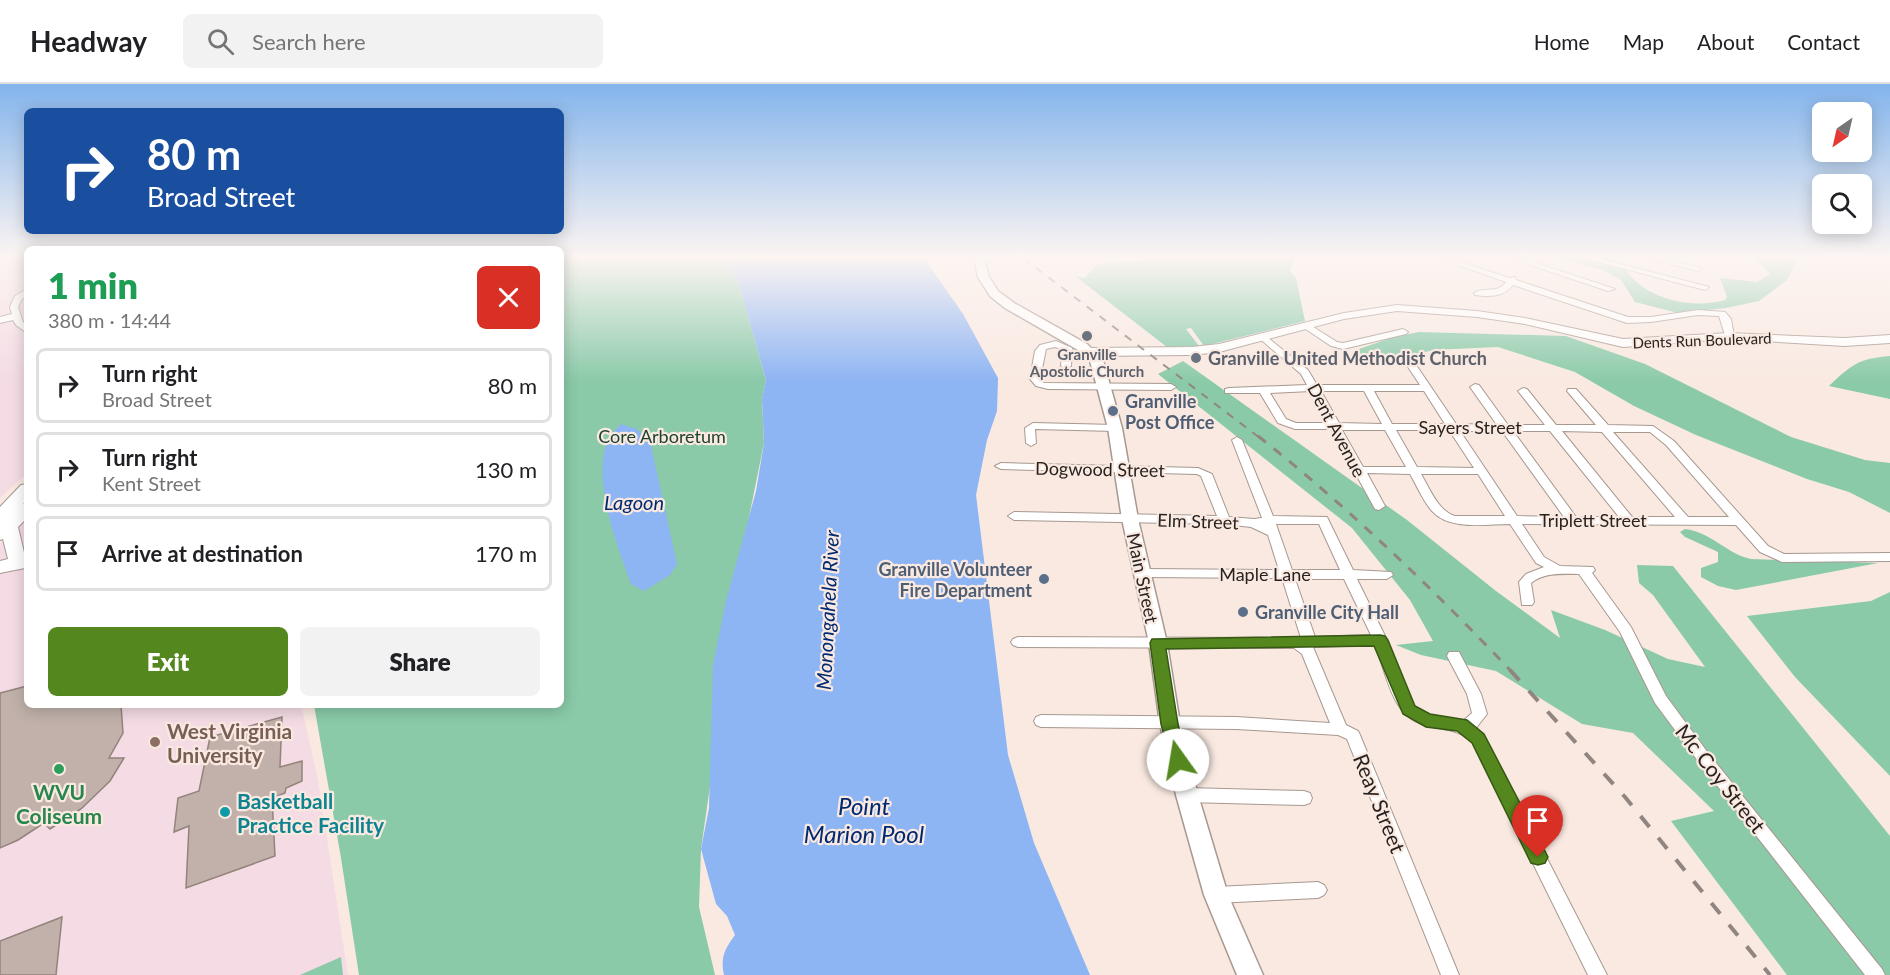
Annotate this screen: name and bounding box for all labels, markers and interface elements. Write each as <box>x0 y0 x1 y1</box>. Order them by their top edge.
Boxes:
search box <box>183 14 603 68</box>
text: Headway <box>30 24 147 58</box>
icon: search <box>204 25 237 58</box>
text: Search here <box>252 28 366 55</box>
text: Home <box>1534 29 1590 54</box>
text: Map <box>1623 29 1664 54</box>
text: About <box>1697 29 1754 54</box>
text: Contact <box>1787 29 1860 54</box>
north arrow <box>1812 102 1872 162</box>
map controls <box>1812 102 1872 234</box>
text: 80 m <box>147 129 241 179</box>
icon: right <box>48 132 126 210</box>
button: search <box>1812 174 1872 234</box>
text: Broad Street <box>147 180 295 213</box>
text: 1 min <box>48 263 138 307</box>
button: close <box>477 266 540 329</box>
text: 380 m · 14:44 <box>48 308 171 332</box>
marker: Granville Apostolic Church <box>1080 329 1094 343</box>
street label: Dents Run Boulevard <box>1632 329 1772 351</box>
place label: Granville Apostolic Church <box>1029 345 1144 380</box>
place label: Granville United Methodist Church <box>1208 347 1487 369</box>
marker: Granville United Methodist Church <box>1189 351 1203 365</box>
text: Turn right <box>102 360 197 387</box>
icon: right <box>51 369 84 402</box>
text: 80 m <box>488 372 537 399</box>
street label: Dent Avenue <box>1303 379 1371 481</box>
text: Broad Street <box>102 387 212 411</box>
place label: Granville Post Office <box>1125 390 1215 433</box>
marker: Granville Post Office <box>1106 404 1120 418</box>
street label: Sayers Street <box>1418 416 1522 438</box>
park label: Core Arboretum <box>598 425 726 447</box>
text: Turn right <box>102 444 197 471</box>
icon: right <box>51 453 84 486</box>
text: 130 m <box>475 456 537 483</box>
street label: Dogwood Street <box>1035 457 1166 481</box>
text: Kent Street <box>102 471 201 495</box>
water label: Lagoon <box>604 490 664 514</box>
street label: Elm Street <box>1157 509 1240 533</box>
street label: Triplett Street <box>1539 509 1647 531</box>
water label: Monongahela River <box>811 528 843 690</box>
street label: Main Street <box>1123 531 1163 626</box>
icon: arrive <box>51 537 84 570</box>
text: Arrive at destination <box>102 540 303 567</box>
text: 170 m <box>475 540 537 567</box>
place label: Granville Volunteer Fire Department <box>878 558 1032 601</box>
street label: Maple Lane <box>1219 563 1311 585</box>
marker: Granville Volunteer Fire Department <box>1037 572 1051 586</box>
place label: Granville City Hall <box>1255 601 1399 623</box>
marker: Granville City Hall <box>1236 605 1250 619</box>
button: Exit <box>48 627 288 696</box>
button: Share <box>300 627 540 696</box>
place label: West Virginia University <box>167 718 292 767</box>
street label: Mc Coy Street <box>1671 719 1771 838</box>
position arrow <box>1146 728 1210 792</box>
marker: West Virginia University <box>148 735 162 749</box>
street label: Reay Street <box>1349 750 1411 857</box>
marker: WVU Coliseum <box>52 762 66 776</box>
place label: WVU Coliseum <box>16 779 102 828</box>
place label: Basketball Practice Facility <box>237 788 385 837</box>
water label: Point Marion Pool <box>804 791 925 848</box>
pin <box>1512 795 1563 857</box>
icon: arrive <box>1521 804 1554 837</box>
marker: Basketball Practice Facility <box>218 805 232 819</box>

